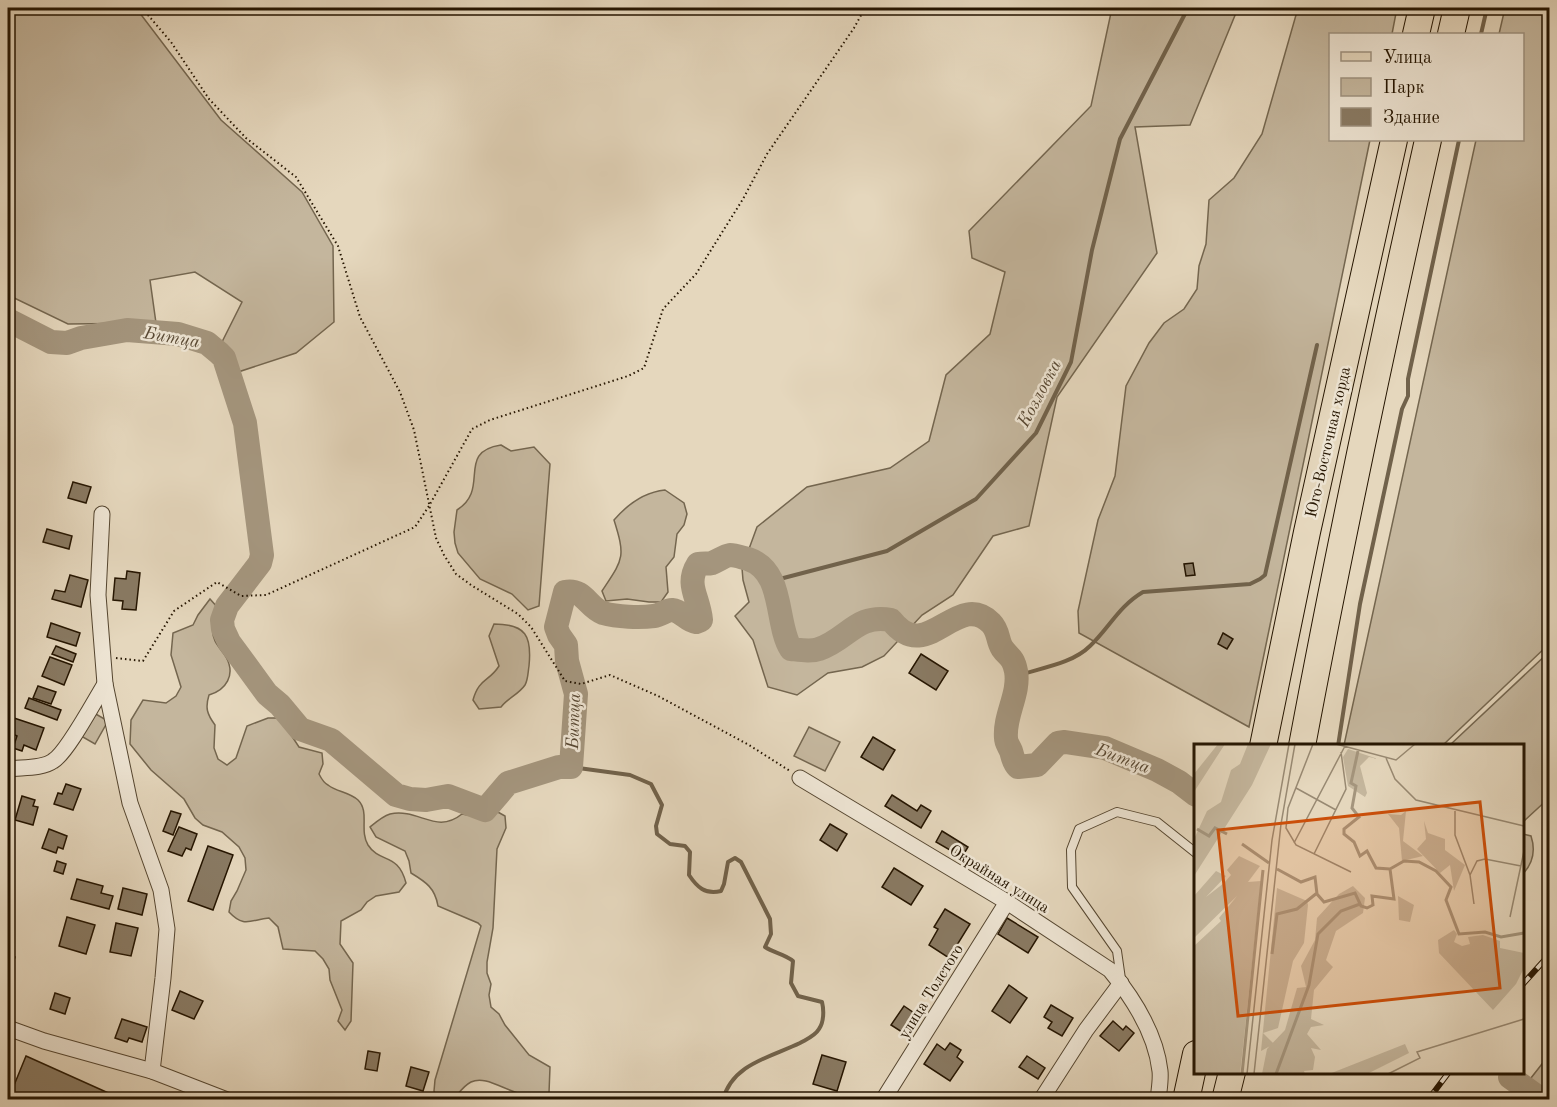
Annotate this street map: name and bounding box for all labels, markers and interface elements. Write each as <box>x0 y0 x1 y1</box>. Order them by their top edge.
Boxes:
legend <box>1329 33 1524 141</box>
text: Улица <box>1383 49 1432 67</box>
text: Парк <box>1383 79 1424 97</box>
text: Здание <box>1383 109 1440 127</box>
water label: Битца <box>142 324 201 352</box>
water label: Козловка <box>1014 357 1065 431</box>
street label: Юго-Восточная хорда <box>1304 365 1354 519</box>
water label: Битца <box>564 692 584 751</box>
water label: Битца <box>1092 741 1153 777</box>
inset map <box>1194 744 1524 1074</box>
street label: Окрайная улица <box>946 843 1052 917</box>
street label: улица Толстого <box>896 942 967 1042</box>

